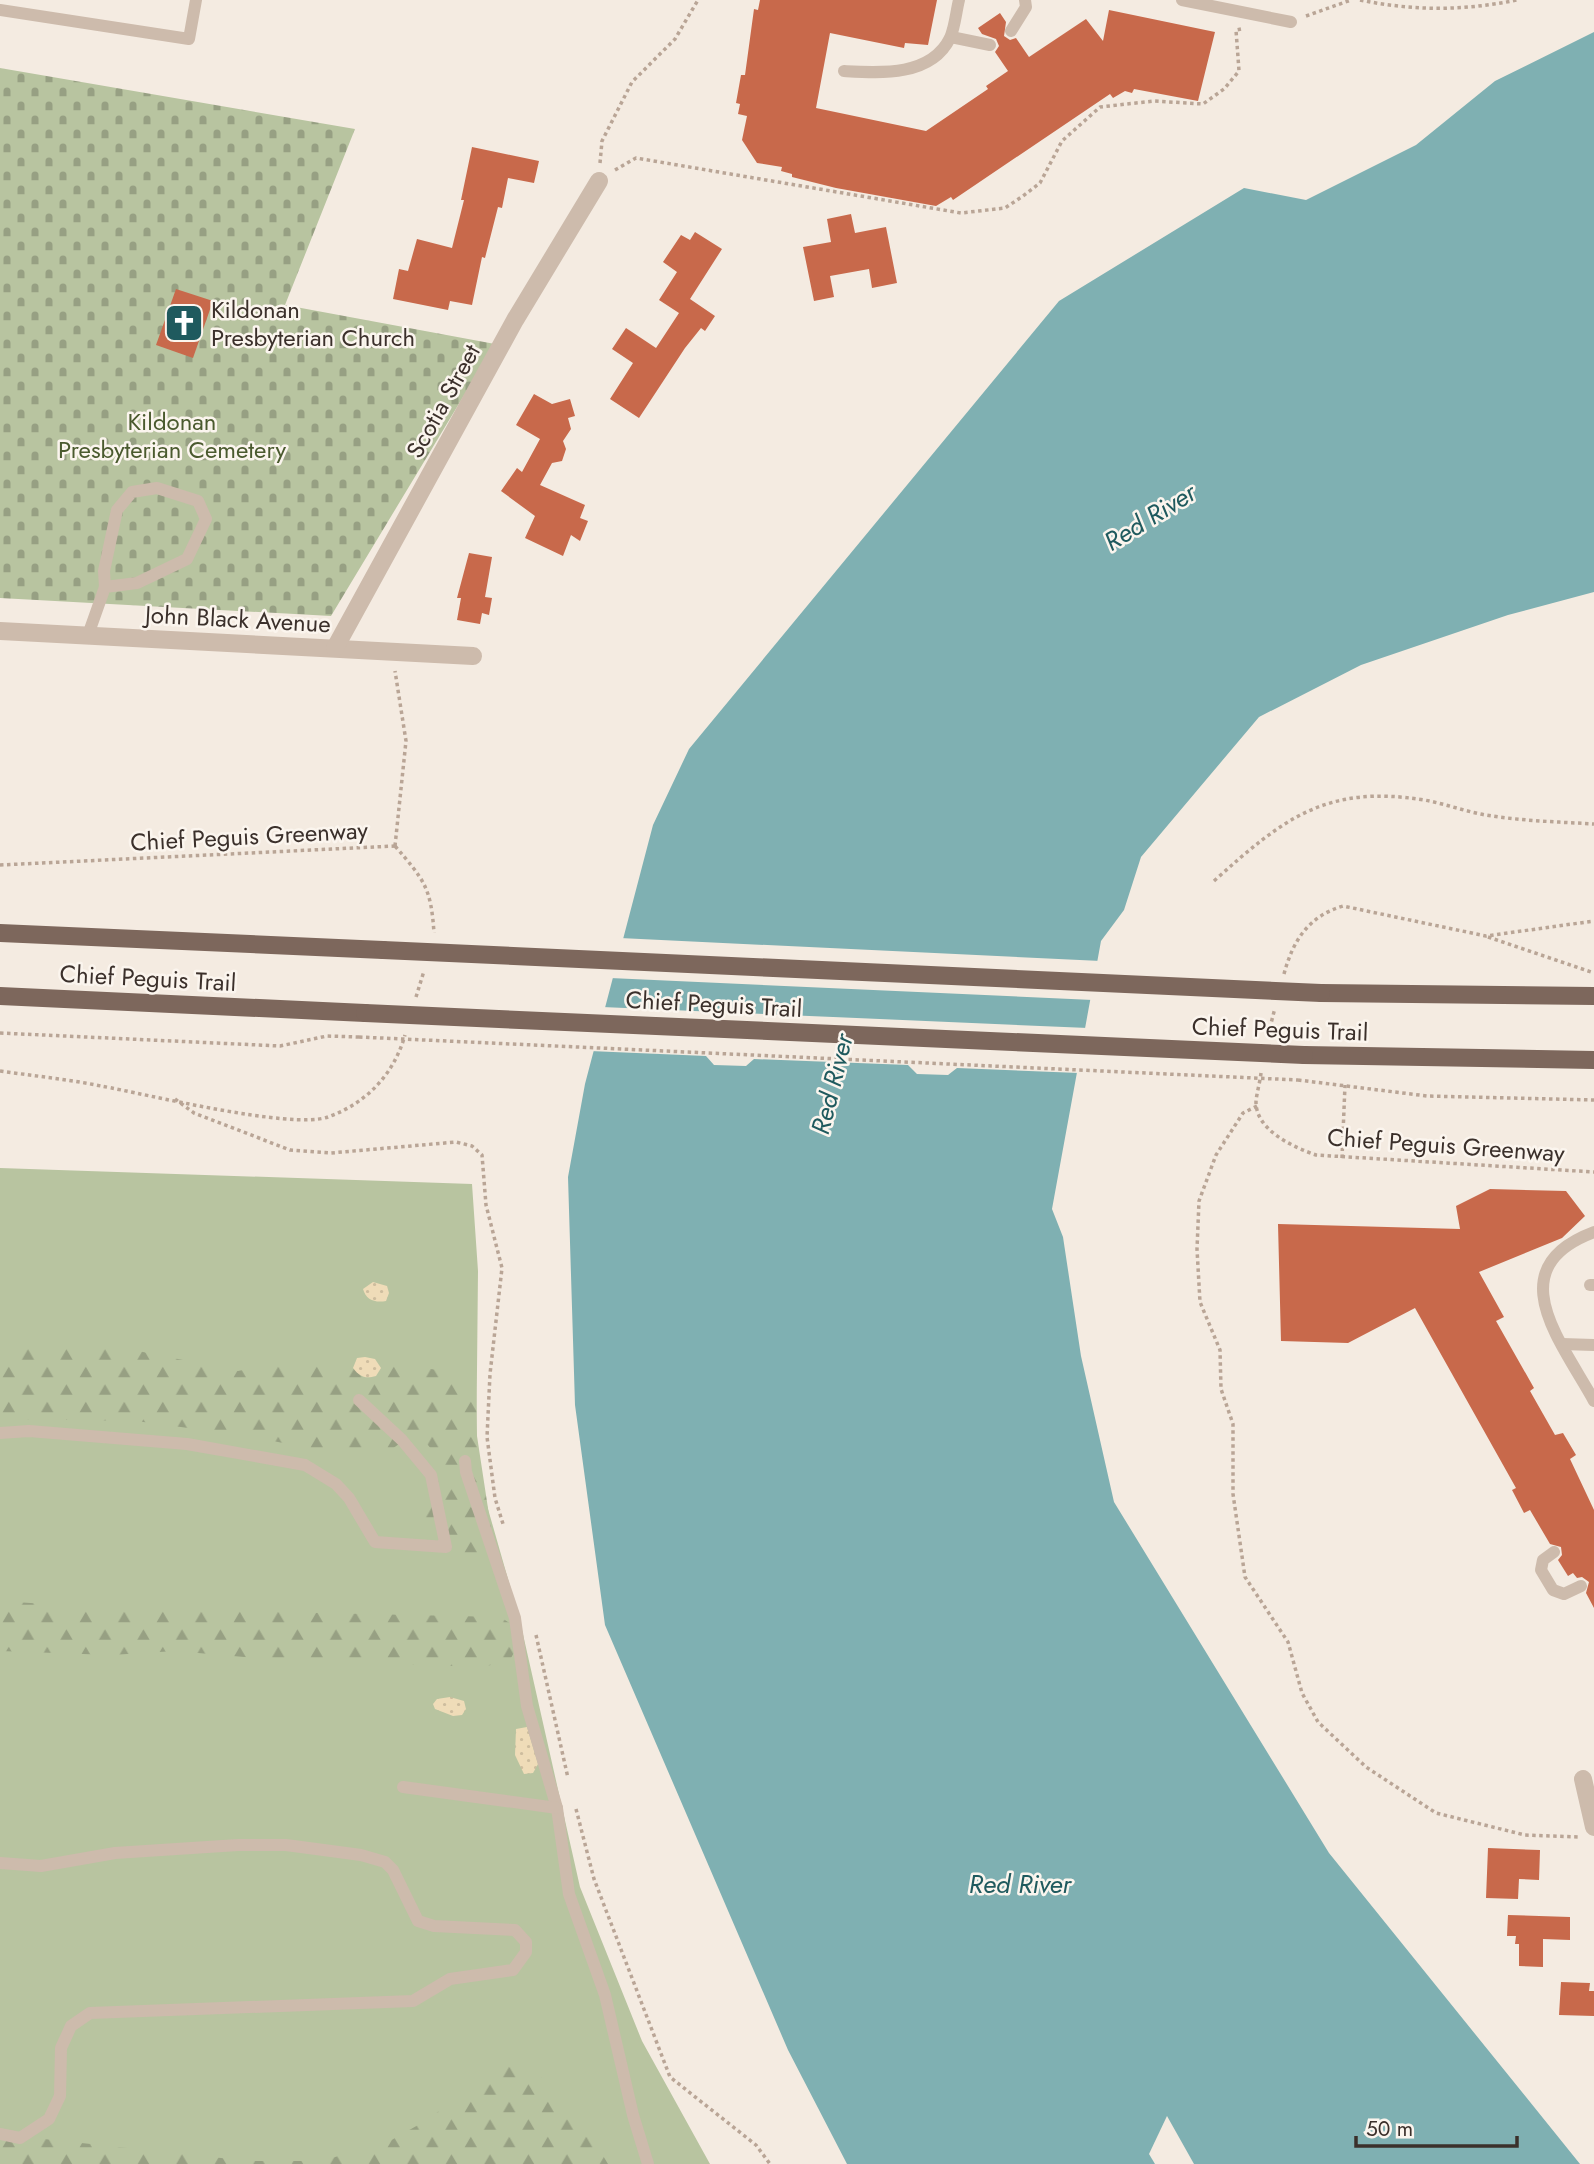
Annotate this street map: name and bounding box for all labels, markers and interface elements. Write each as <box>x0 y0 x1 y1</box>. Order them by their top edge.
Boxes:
place label: Kildonan Presbyterian Church <box>211 292 415 355</box>
church icon: Kildonan Presbyterian Church <box>163 302 205 344</box>
street label: Scotia Street <box>397 337 489 464</box>
park label: Kildonan Presbyterian Cemetery <box>58 404 286 467</box>
water label: Red River <box>1097 473 1205 560</box>
street label: John Black Avenue <box>141 597 332 641</box>
street label: Chief Peguis Greenway <box>129 812 369 860</box>
street label: Chief Peguis Trail <box>59 956 237 1000</box>
street label: Chief Peguis Trail <box>625 982 803 1026</box>
street label: Chief Peguis Trail <box>1191 1008 1369 1050</box>
water label: Red River <box>801 1028 863 1138</box>
street label: Chief Peguis Greenway <box>1326 1119 1566 1171</box>
water label: Red River <box>969 1865 1073 1903</box>
scale bar <box>1356 2104 1517 2148</box>
text: 50 m <box>1366 2114 1413 2144</box>

